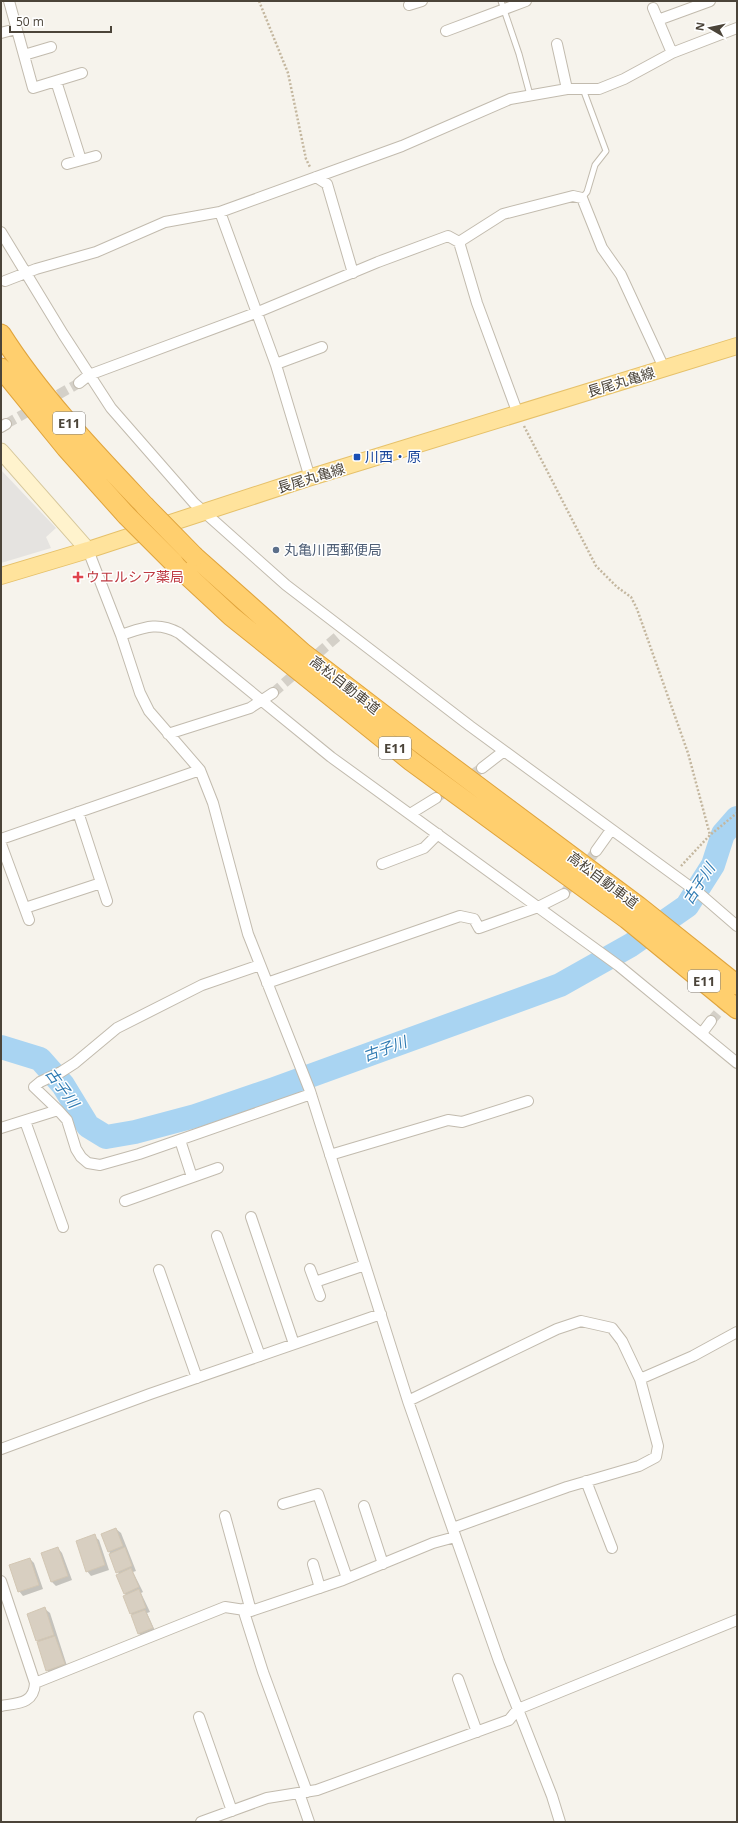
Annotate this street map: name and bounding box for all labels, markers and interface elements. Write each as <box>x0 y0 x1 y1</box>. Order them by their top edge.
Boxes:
scale bar <box>10 8 111 34</box>
north arrow <box>690 8 730 48</box>
text: 50 m <box>16 13 44 30</box>
text: N <box>692 21 708 32</box>
street label: 長尾丸亀線 <box>585 362 657 401</box>
road number: E11 <box>53 412 85 434</box>
place label: 川西・原 <box>365 447 421 466</box>
marker: 川西・原 <box>352 452 362 462</box>
street label: 長尾丸亀線 <box>275 458 347 497</box>
place label: 丸亀川西郵便局 <box>284 540 382 559</box>
marker: 丸亀川西郵便局 <box>271 545 281 555</box>
place label: ウエルシア薬局 <box>86 567 184 586</box>
marker: ウエルシア薬局 <box>73 572 83 582</box>
street label: 高松自動車道 <box>306 651 384 718</box>
road number: E11 <box>379 737 411 759</box>
street label: 高松自動車道 <box>564 847 643 912</box>
water label: 古子川 <box>678 857 720 908</box>
road number: E11 <box>688 970 720 992</box>
water label: 古子川 <box>360 1030 411 1065</box>
water label: 古子川 <box>41 1063 85 1113</box>

